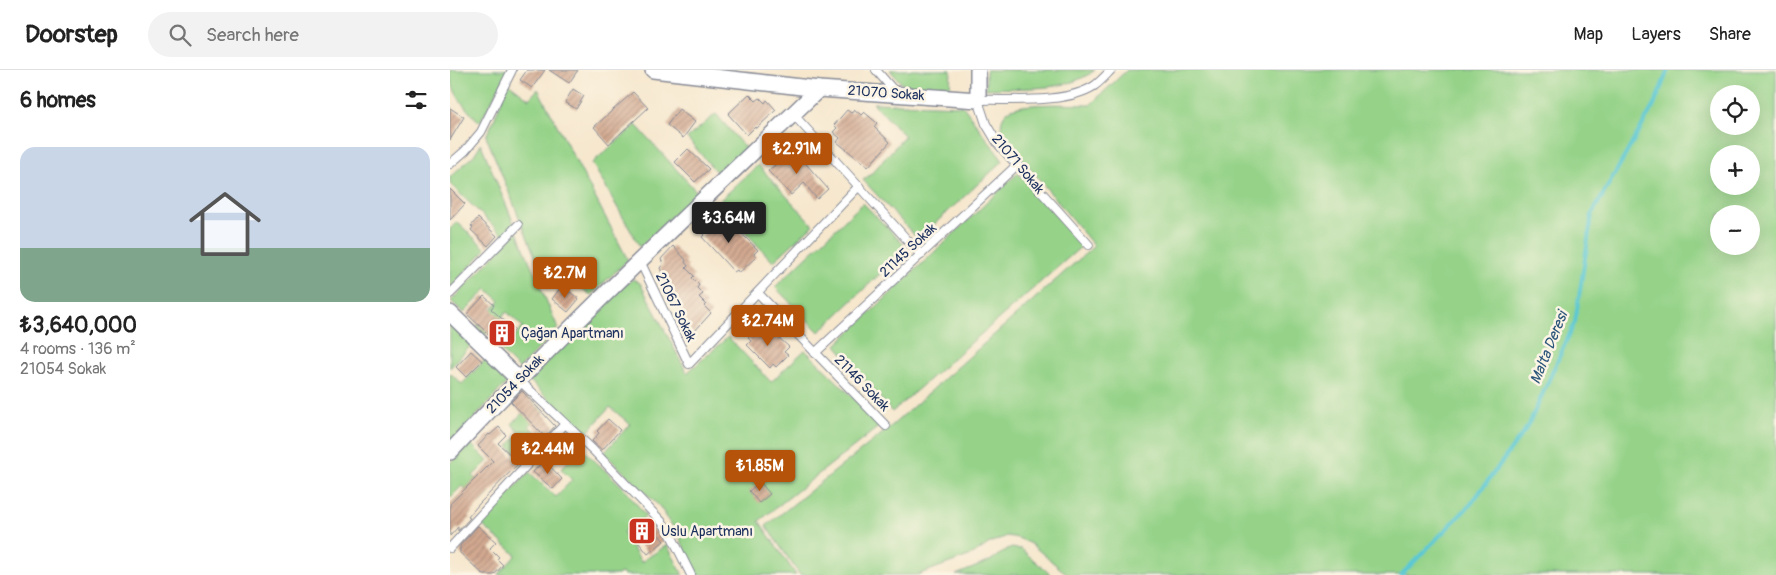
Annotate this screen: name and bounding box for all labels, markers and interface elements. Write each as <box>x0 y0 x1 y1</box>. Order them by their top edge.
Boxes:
search box <box>148 12 498 57</box>
text: Doorstep <box>25 20 118 49</box>
icon: search <box>166 21 194 49</box>
text: Search here <box>206 23 299 47</box>
text: Map <box>1574 23 1603 46</box>
text: Layers <box>1631 23 1681 46</box>
text: Share <box>1709 23 1751 46</box>
street label: 21070 Sokak <box>847 82 925 104</box>
map controls <box>1710 85 1760 255</box>
button: locate <box>1710 85 1760 135</box>
icon: filters <box>402 86 430 114</box>
text: 6 homes <box>20 87 96 114</box>
street label: 21071 Sokak <box>988 131 1048 197</box>
pin: ₺2.91M <box>756 132 838 175</box>
text: ₺2.91M <box>773 139 821 159</box>
button: + <box>1710 145 1760 195</box>
icon: home <box>180 179 270 269</box>
pin: ₺3.64M <box>688 202 770 244</box>
button: − <box>1710 205 1760 255</box>
text: ₺3.64M <box>703 208 755 228</box>
street label: 21145 Sokak <box>876 219 940 281</box>
pin: ₺2.7M <box>530 256 600 299</box>
text: ₺2.7M <box>544 263 586 283</box>
street label: 21067 Sokak <box>652 269 700 345</box>
pin: ₺2.74M <box>727 304 809 347</box>
water label: Malta Deresi <box>1526 307 1573 387</box>
text: ₺2.74M <box>742 311 794 331</box>
text: ₺3,640,000 <box>20 312 137 339</box>
building icon: Çağan Apartmanı <box>487 318 517 348</box>
place label: Çağan Apartmanı <box>521 325 624 342</box>
text: 4 rooms · 136 m² <box>20 339 136 359</box>
street label: 21054 Sokak <box>483 351 547 417</box>
street label: 21146 Sokak <box>831 351 893 415</box>
text: 21054 Sokak <box>20 359 106 379</box>
pin: ₺2.44M <box>507 432 589 475</box>
text: ₺2.44M <box>522 439 574 459</box>
pin: ₺1.85M <box>719 450 801 492</box>
text: ₺1.85M <box>736 456 784 476</box>
building icon: Uslu Apartmanı <box>627 516 657 546</box>
place label: Uslu Apartmanı <box>661 523 753 540</box>

